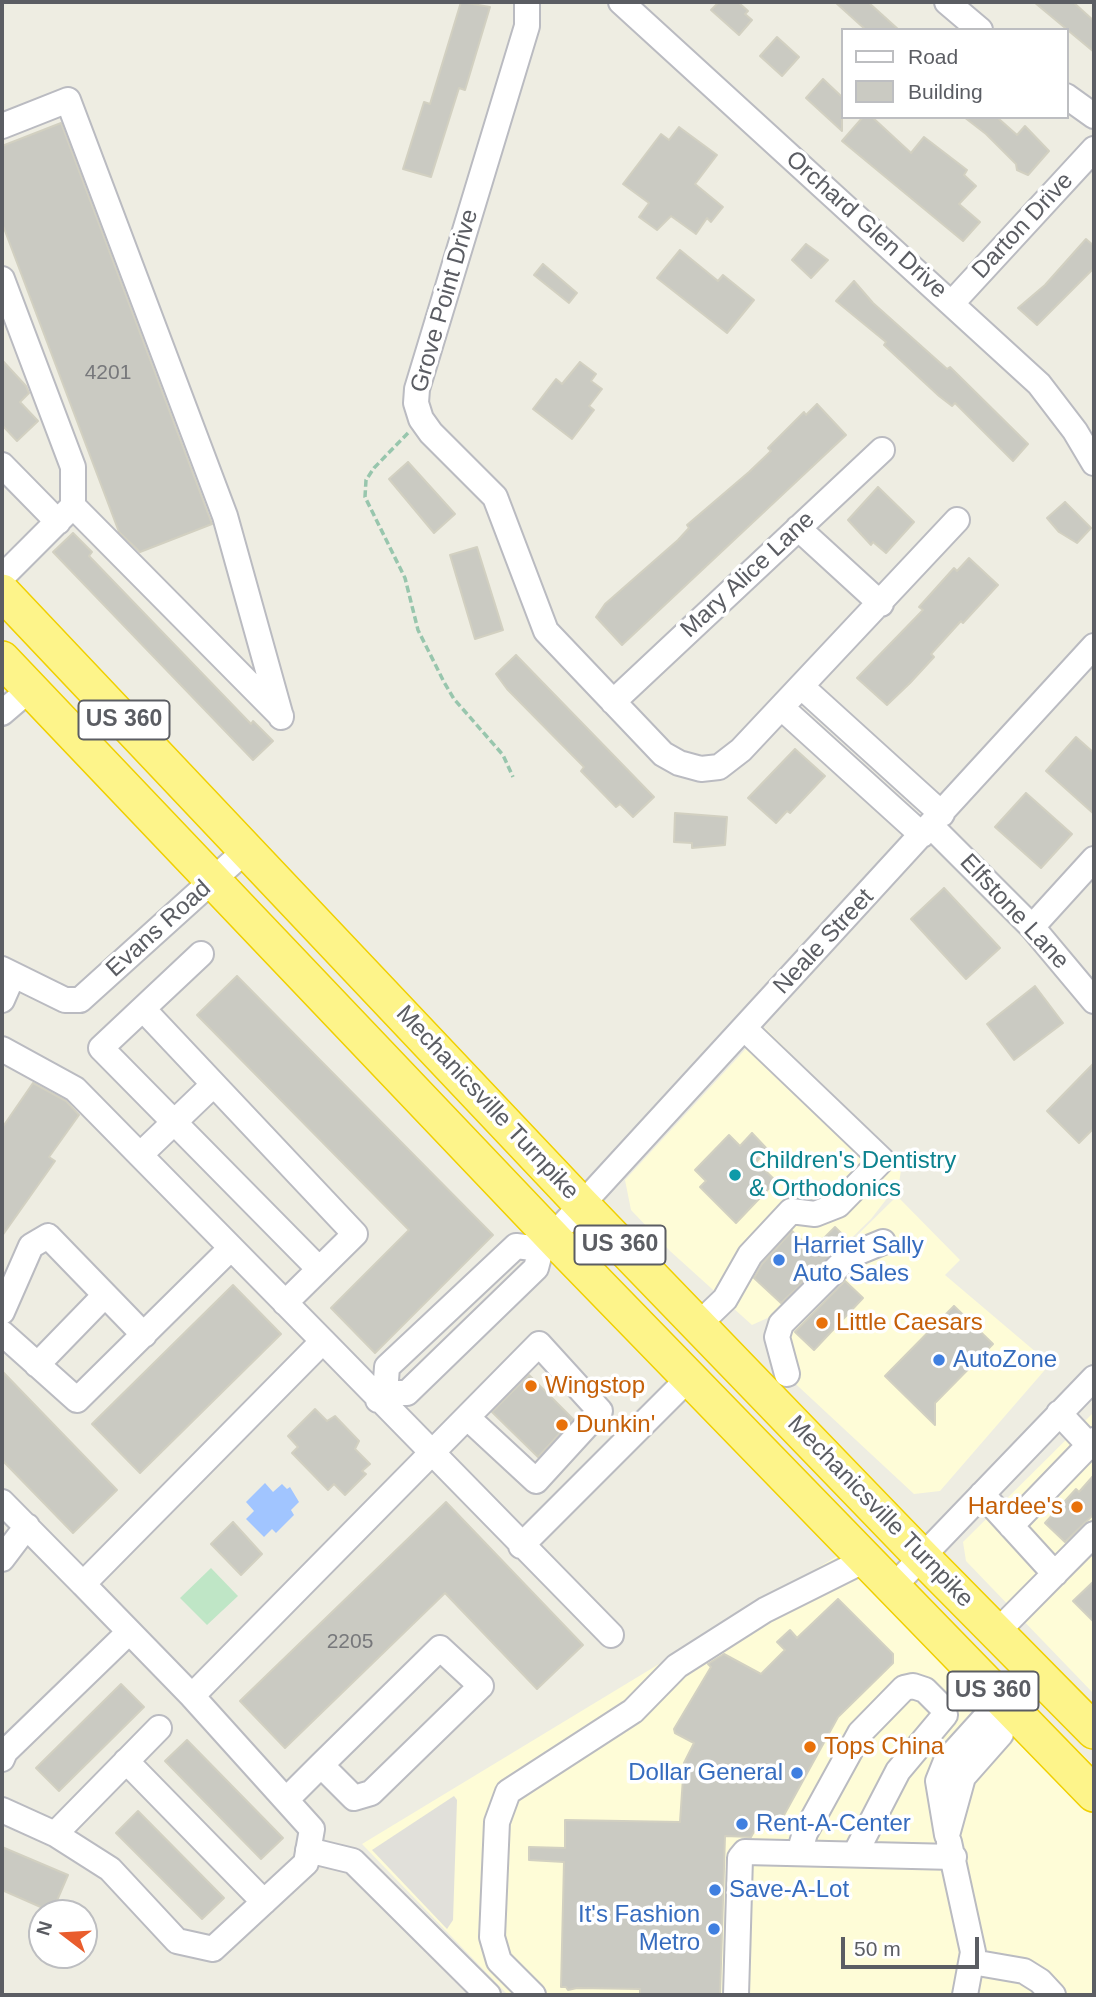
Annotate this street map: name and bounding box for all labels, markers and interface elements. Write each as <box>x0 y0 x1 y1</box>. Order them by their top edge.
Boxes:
legend <box>841 28 1068 119</box>
text: Road <box>908 45 958 68</box>
text: Building <box>908 80 983 103</box>
street label: Orchard Glen Drive <box>780 145 952 305</box>
street label: Darton Drive <box>967 167 1079 285</box>
street label: Grove Point Drive <box>405 206 485 396</box>
house number: 4201 <box>85 360 131 386</box>
street label: Mary Alice Lane <box>675 506 821 644</box>
road number: US 360 <box>78 700 170 740</box>
street label: Elfstone Lane <box>953 849 1075 975</box>
street label: Evans Road <box>101 875 217 983</box>
street label: Neale Street <box>768 883 880 1001</box>
street label: Mechanicsville Turnpike <box>389 1000 585 1206</box>
place label: Children's Dentistry & Orthodonics <box>749 1147 956 1203</box>
marker: Children's Dentistry & Orthodonics <box>727 1167 743 1183</box>
road number: US 360 <box>574 1226 666 1264</box>
place label: Harriet Sally Auto Sales <box>793 1232 924 1288</box>
marker: Harriet Sally Auto Sales <box>771 1252 787 1268</box>
place label: Little Caesars <box>836 1309 983 1337</box>
marker: Little Caesars <box>814 1315 830 1331</box>
place label: AutoZone <box>953 1346 1057 1374</box>
marker: AutoZone <box>931 1352 947 1368</box>
place label: Wingstop <box>545 1372 645 1400</box>
marker: Wingstop <box>523 1378 539 1394</box>
street label: Mechanicsville Turnpike <box>781 1410 979 1614</box>
place label: Dunkin' <box>576 1411 655 1439</box>
marker: Dunkin' <box>554 1417 570 1433</box>
place label: Hardee's <box>968 1493 1063 1521</box>
marker: Hardee's <box>1069 1499 1085 1515</box>
house number: 2205 <box>327 1629 373 1655</box>
road number: US 360 <box>948 1672 1038 1710</box>
place label: Tops China <box>824 1733 944 1761</box>
marker: Tops China <box>802 1739 818 1755</box>
place label: Dollar General <box>628 1759 783 1787</box>
marker: Dollar General <box>789 1765 805 1781</box>
place label: Rent-A-Center <box>756 1810 911 1838</box>
marker: Rent-A-Center <box>734 1816 750 1832</box>
place label: Save-A-Lot <box>729 1876 849 1904</box>
marker: Save-A-Lot <box>707 1882 723 1898</box>
north arrow <box>28 1899 98 1969</box>
place label: It's Fashion Metro <box>578 1901 700 1957</box>
text: N <box>32 1919 56 1938</box>
marker: It's Fashion Metro <box>706 1921 722 1937</box>
scale bar <box>844 1924 982 1968</box>
text: 50 m <box>854 1937 901 1960</box>

